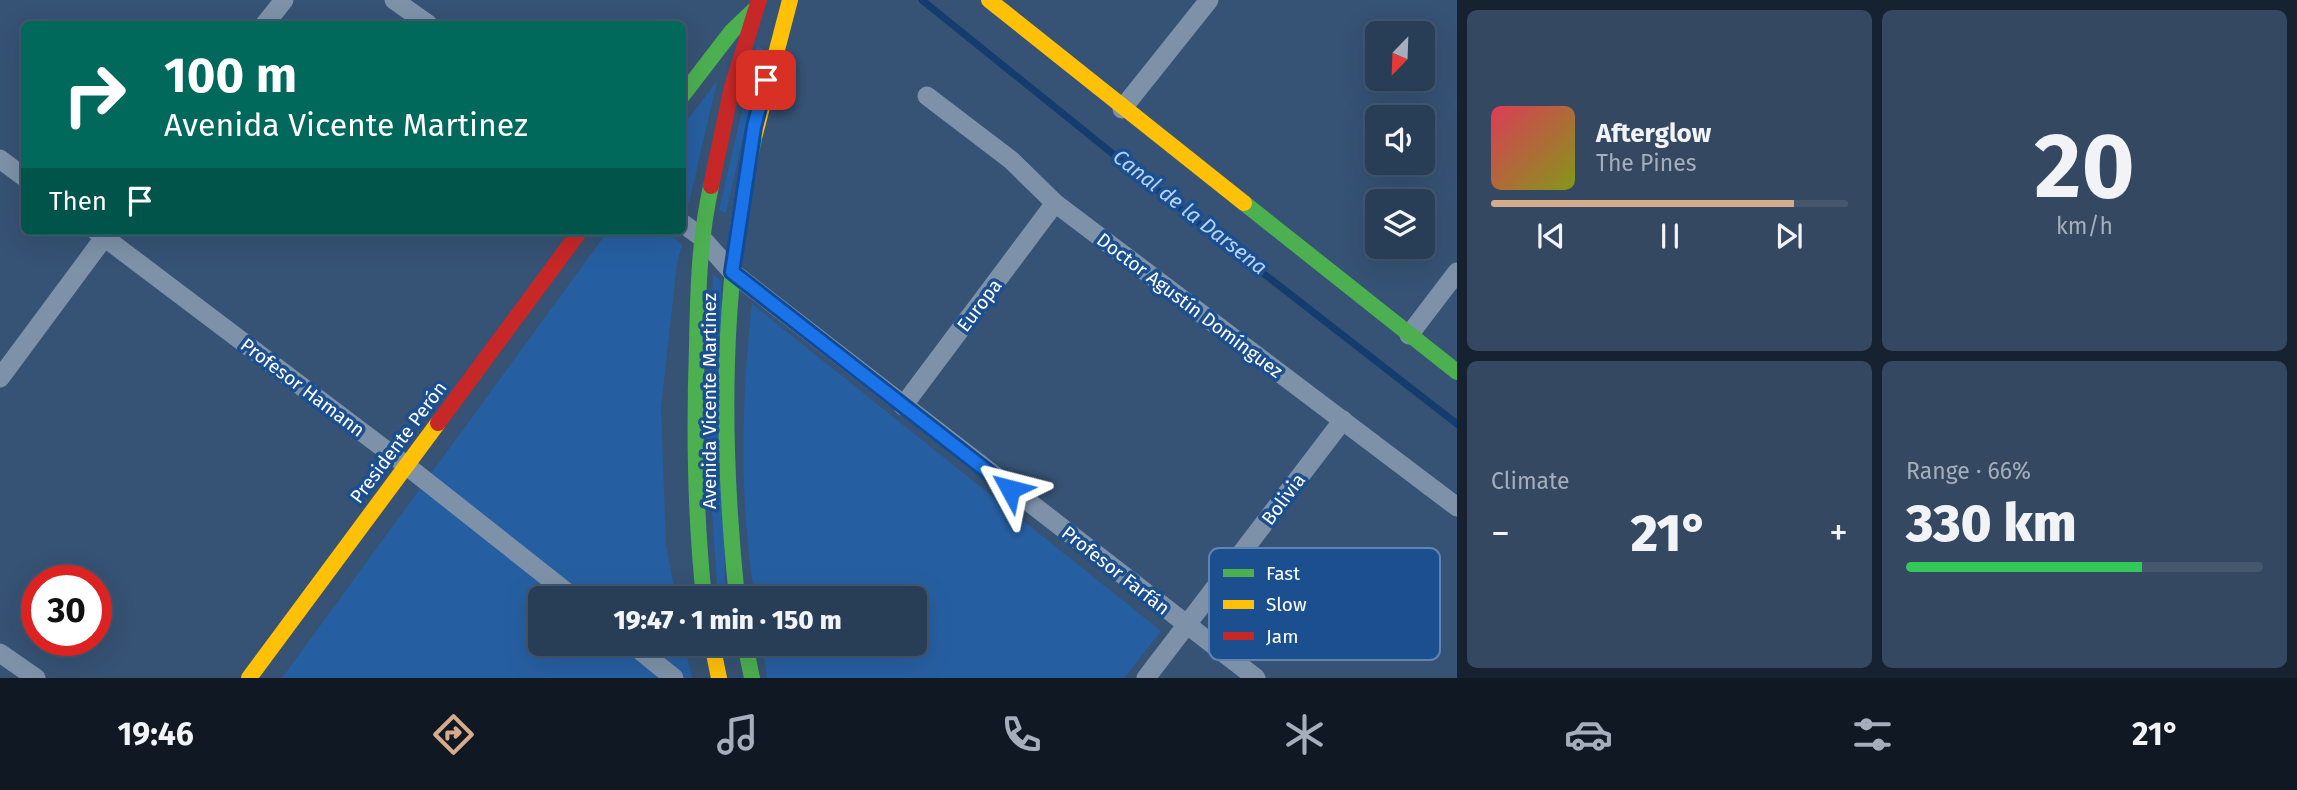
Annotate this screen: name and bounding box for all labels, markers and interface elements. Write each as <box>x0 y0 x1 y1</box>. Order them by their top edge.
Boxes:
north arrow <box>1365 21 1435 91</box>
map controls <box>1365 21 1435 259</box>
text: 100 m <box>164 46 297 105</box>
icon: right <box>49 49 140 140</box>
pin <box>736 50 796 110</box>
icon: arrive <box>747 61 785 99</box>
button: sound <box>1365 105 1435 175</box>
text: Avenida Vicente Martinez <box>164 106 528 144</box>
text: 20 <box>2034 112 2135 221</box>
text: Afterglow <box>1596 118 1711 149</box>
water label: Canal de la Darsena <box>1108 144 1272 280</box>
text: The Pines <box>1596 149 1697 177</box>
icon: arrive <box>121 182 159 220</box>
text: Then <box>49 186 107 217</box>
button: layers <box>1365 189 1435 259</box>
text: km/h <box>2056 212 2113 240</box>
icon: previous <box>1532 217 1570 255</box>
icon: pause <box>1651 217 1689 255</box>
icon: next <box>1770 217 1808 255</box>
street label: Doctor Agustín Domínguez <box>1092 228 1287 383</box>
street label: Europa <box>952 274 1007 336</box>
street label: Avenida Vicente Martinez <box>698 293 721 509</box>
street label: Profesor Hamann <box>236 333 369 442</box>
street label: Presidente Perón <box>345 377 452 508</box>
position arrow <box>973 452 1047 526</box>
text: Range · 66% <box>1906 457 2031 485</box>
text: Climate <box>1491 467 1570 495</box>
street label: Bolivia <box>1257 469 1310 530</box>
text: 330 km <box>1906 492 2077 555</box>
text: 21° <box>1631 502 1708 565</box>
text: − <box>1491 510 1510 556</box>
text: + <box>1829 510 1848 556</box>
street label: Profesor Farfán <box>1057 521 1174 620</box>
legend <box>1209 548 1440 660</box>
text: Fast <box>1266 562 1300 585</box>
speed limit sign: 30 <box>21 565 112 656</box>
text: Slow <box>1266 593 1307 616</box>
text: 19:47 · 1 min · 150 m <box>613 605 842 636</box>
text: Jam <box>1266 625 1298 648</box>
icon: directions <box>429 710 478 759</box>
icon: music <box>713 710 762 759</box>
icon: phone <box>997 710 1046 759</box>
icon: climate <box>1280 710 1329 759</box>
icon: car <box>1564 710 1613 759</box>
icon: filters <box>1848 710 1897 759</box>
text: 19:46 <box>117 715 194 753</box>
text: 21° <box>2132 715 2179 753</box>

